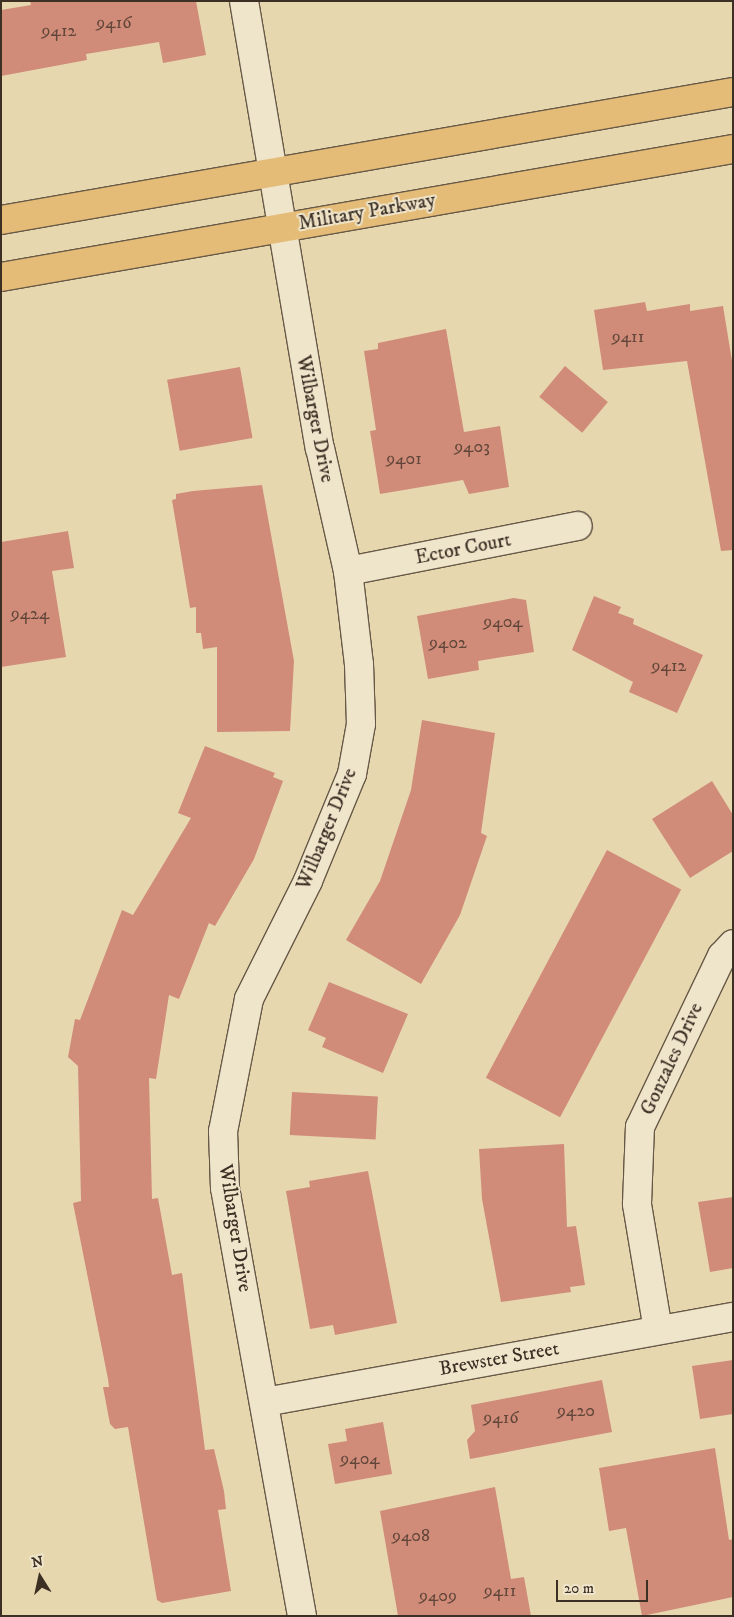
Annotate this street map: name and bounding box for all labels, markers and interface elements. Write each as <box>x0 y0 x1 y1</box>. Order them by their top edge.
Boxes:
house number: 9416 <box>96 12 132 34</box>
house number: 9412 <box>42 20 76 42</box>
street label: Military Parkway <box>297 188 437 236</box>
house number: 9411 <box>612 326 644 348</box>
street label: Wilbarger Drive <box>291 353 339 485</box>
house number: 9403 <box>454 436 490 458</box>
house number: 9401 <box>386 448 422 470</box>
street label: Ector Court <box>413 528 513 570</box>
house number: 9424 <box>11 603 49 625</box>
house number: 9404 <box>483 611 523 633</box>
house number: 9402 <box>429 632 467 654</box>
house number: 9412 <box>652 655 686 677</box>
street label: Wilbarger Drive <box>292 765 362 893</box>
street label: Gonzales Drive <box>636 999 708 1119</box>
street label: Wilbarger Drive <box>213 1162 257 1294</box>
street label: Brewster Street <box>437 1337 561 1381</box>
house number: 9420 <box>557 1400 595 1422</box>
house number: 9416 <box>483 1407 519 1429</box>
house number: 9404 <box>340 1448 380 1470</box>
house number: 9408 <box>392 1525 430 1547</box>
north arrow <box>15 1552 65 1602</box>
text: N <box>30 1552 45 1572</box>
scale bar <box>559 1570 652 1602</box>
text: 20 m <box>564 1579 594 1598</box>
house number: 9411 <box>484 1580 516 1602</box>
house number: 9409 <box>419 1585 457 1607</box>

